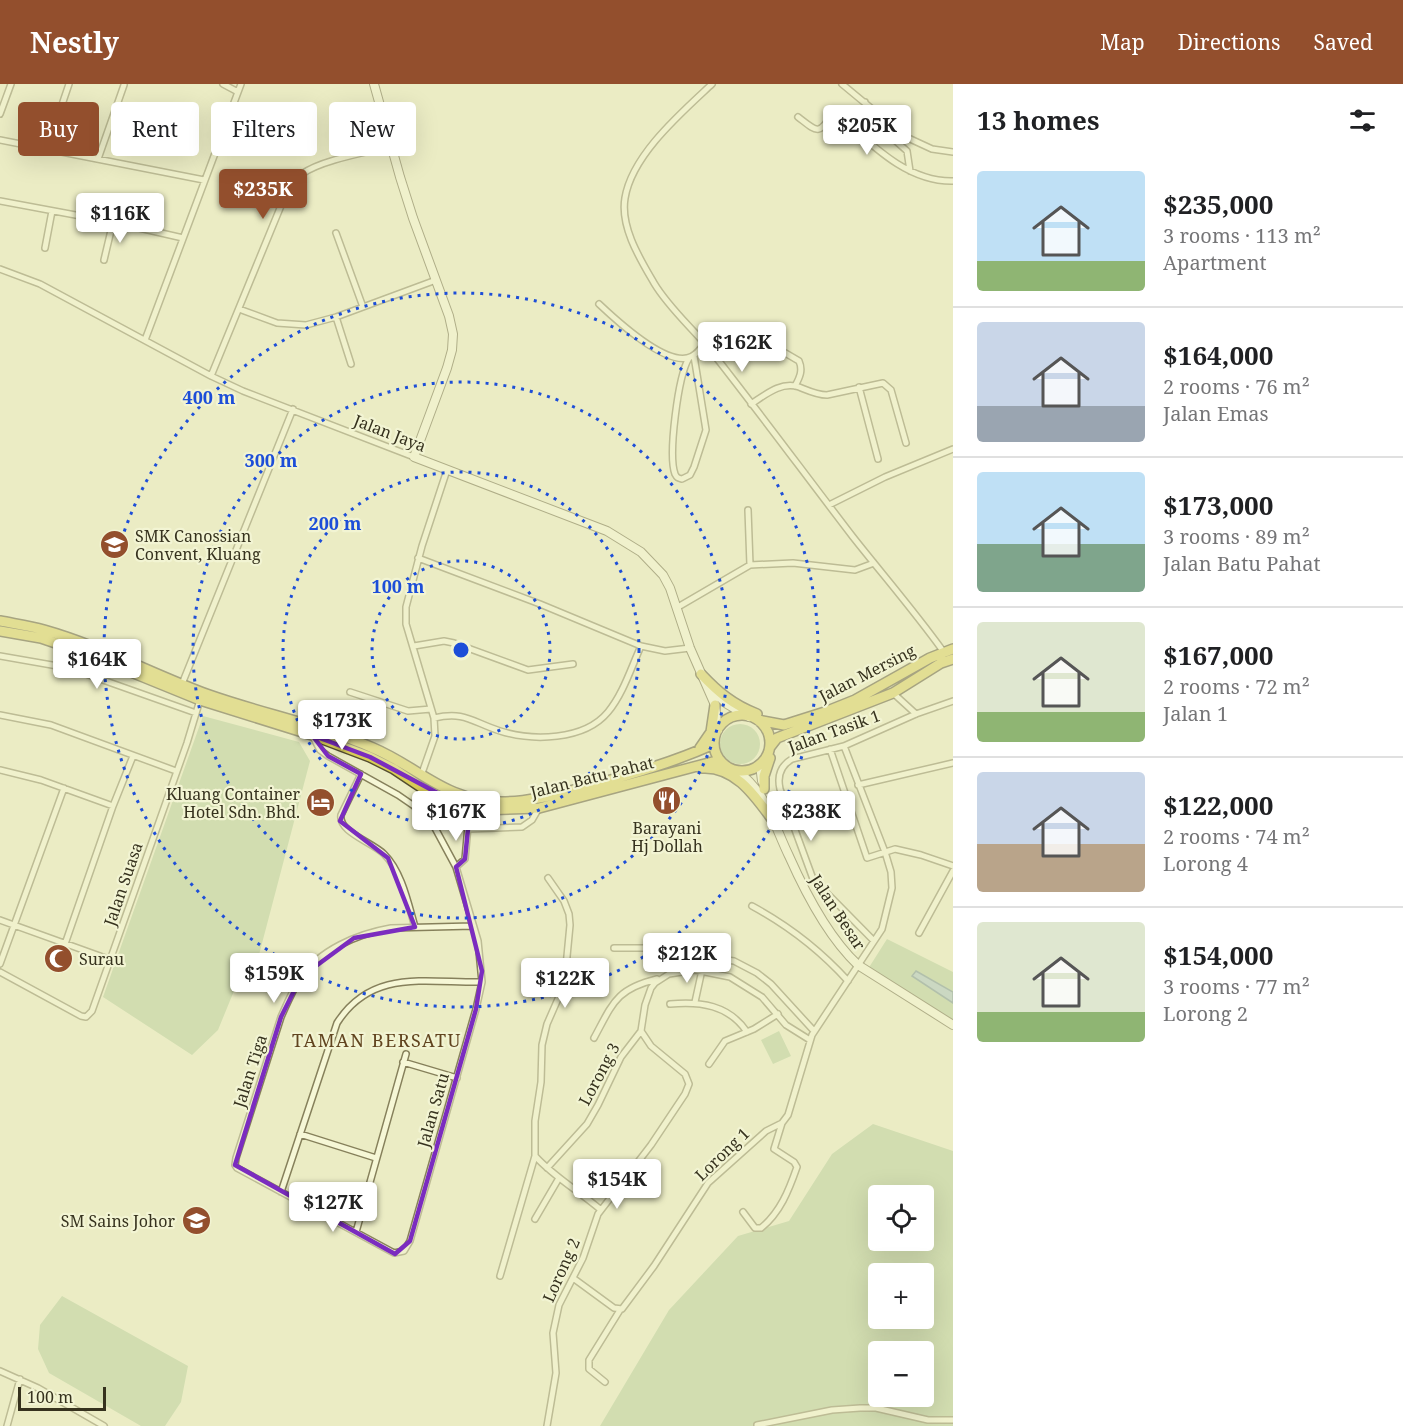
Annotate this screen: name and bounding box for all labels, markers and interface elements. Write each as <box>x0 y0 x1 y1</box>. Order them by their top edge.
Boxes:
text: Nestly <box>30 23 119 61</box>
text: Map <box>1100 28 1145 56</box>
text: Directions <box>1178 28 1280 56</box>
text: Saved <box>1313 28 1373 56</box>
chip: Buy <box>18 102 99 156</box>
chip: Rent <box>111 102 199 156</box>
chip: Filters <box>211 102 317 156</box>
chip: New <box>329 102 416 156</box>
text: 13 homes <box>977 102 1099 138</box>
icon: filters <box>1346 104 1379 137</box>
pin: $205K <box>825 105 909 156</box>
text: $205K <box>837 111 897 138</box>
pin: $235K <box>221 169 305 220</box>
text: $235K <box>233 175 293 202</box>
text: $235,000 <box>1163 186 1273 222</box>
pin: $116K <box>78 193 162 244</box>
icon: home <box>1025 195 1097 267</box>
text: $116K <box>90 199 150 226</box>
text: 3 rooms · 113 m² <box>1163 222 1321 249</box>
text: Apartment <box>1163 249 1267 276</box>
pin: $162K <box>700 322 784 373</box>
text: $162K <box>712 328 772 355</box>
text: $164,000 <box>1163 337 1273 373</box>
icon: home <box>1025 346 1097 418</box>
text: 2 rooms · 76 m² <box>1163 373 1310 400</box>
text: 400 m <box>183 385 236 409</box>
text: Jalan Emas <box>1163 400 1269 427</box>
street label: Jalan Jaya <box>350 409 429 457</box>
text: 300 m <box>245 448 298 472</box>
text: $173,000 <box>1163 487 1273 523</box>
icon: home <box>1025 496 1097 568</box>
text: 200 m <box>309 511 362 535</box>
text: 3 rooms · 89 m² <box>1163 523 1310 550</box>
place label: SMK Canossian Convent, Kluang <box>135 525 261 565</box>
school or university icon: SMK Canossian Convent, Kluang <box>98 529 130 561</box>
text: Jalan Batu Pahat <box>1163 550 1321 577</box>
text: 100 m <box>372 574 425 598</box>
text: $167,000 <box>1163 637 1273 673</box>
pin: $164K <box>55 639 139 690</box>
street label: Jalan Mersing <box>814 639 919 707</box>
centre of rings <box>451 640 471 660</box>
text: $164K <box>67 645 127 672</box>
icon: home <box>1025 646 1097 718</box>
text: 2 rooms · 72 m² <box>1163 673 1310 700</box>
pin: $173K <box>300 700 384 751</box>
text: Jalan 1 <box>1163 700 1228 727</box>
street label: Jalan Tasik 1 <box>784 704 883 758</box>
text: $173K <box>312 706 372 733</box>
street label: Jalan Batu Pahat <box>527 751 656 803</box>
place label: Kluang Container Hotel Sdn. Bhd. <box>166 783 300 823</box>
restaurant icon: Barayani Hj Dollah <box>651 784 683 816</box>
hotel icon: Kluang Container Hotel Sdn. Bhd. <box>305 787 337 819</box>
text: $122,000 <box>1163 787 1273 823</box>
pin: $167K <box>414 791 498 842</box>
pin: $238K <box>769 791 853 842</box>
icon: home <box>1025 796 1097 868</box>
text: $167K <box>426 797 486 824</box>
text: $238K <box>781 797 841 824</box>
place label: Barayani Hj Dollah <box>631 817 703 857</box>
text: 2 rooms · 74 m² <box>1163 823 1310 850</box>
street label: Jalan Suasa <box>98 839 148 930</box>
text: Lorong 4 <box>1163 850 1248 877</box>
street label: Jalan Besar <box>805 869 871 954</box>
pin: $212K <box>645 933 729 984</box>
text: $154,000 <box>1163 937 1273 973</box>
text: $212K <box>657 939 717 966</box>
mosque icon: Surau <box>42 943 74 975</box>
icon: home <box>1025 946 1097 1018</box>
place label: Surau <box>79 948 124 970</box>
pin: $159K <box>232 953 316 1004</box>
pin: $122K <box>523 958 607 1009</box>
text: $159K <box>244 959 304 986</box>
text: $122K <box>535 964 595 991</box>
text: 3 rooms · 77 m² <box>1163 973 1310 1000</box>
text: Lorong 2 <box>1163 1000 1248 1027</box>
district label: TAMAN BERSATU <box>292 1028 462 1052</box>
street label: Jalan Tiga <box>228 1032 272 1111</box>
street label: Lorong 3 <box>573 1039 625 1109</box>
street label: Jalan Satu <box>412 1070 454 1151</box>
street label: Lorong 1 <box>690 1122 754 1186</box>
pin: $154K <box>575 1159 659 1210</box>
text: $154K <box>587 1165 647 1192</box>
pin: $127K <box>291 1182 375 1233</box>
map controls <box>868 1185 934 1407</box>
button: locate <box>868 1185 934 1251</box>
text: $127K <box>303 1188 363 1215</box>
school or university icon: SM Sains Johor <box>180 1205 212 1237</box>
place label: SM Sains Johor <box>61 1210 175 1232</box>
street label: Lorong 2 <box>537 1234 585 1306</box>
button: + <box>868 1263 934 1329</box>
button: − <box>868 1341 934 1407</box>
scale bar <box>18 1384 106 1412</box>
text: 100 m <box>27 1386 73 1408</box>

